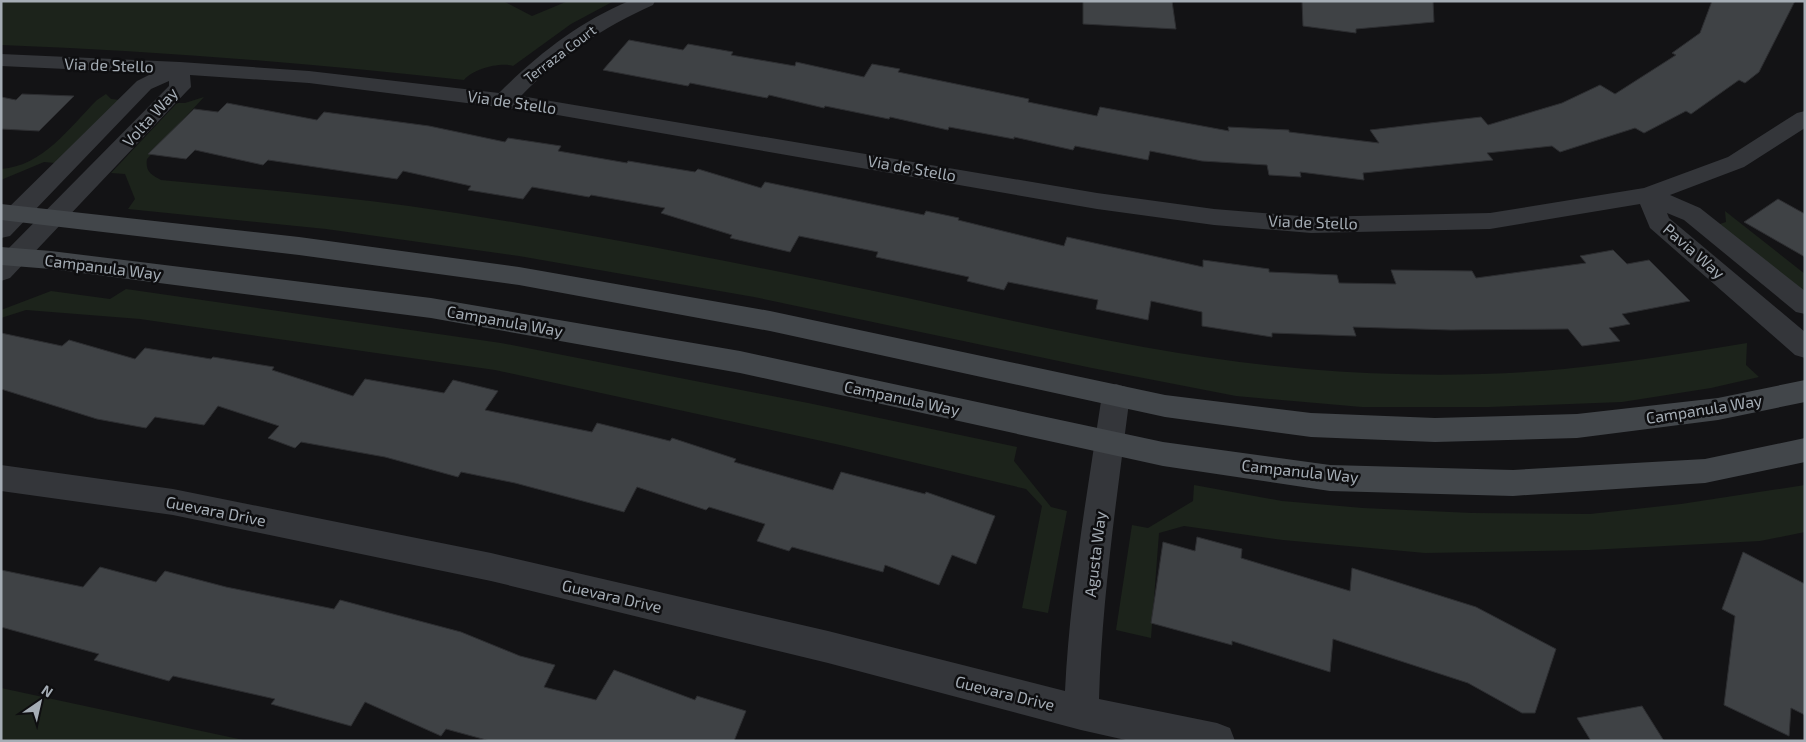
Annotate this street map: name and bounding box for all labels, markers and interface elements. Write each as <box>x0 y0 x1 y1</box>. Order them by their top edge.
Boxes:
street label: Terraza Court <box>520 21 599 86</box>
street label: Via de Stello <box>64 53 154 76</box>
street label: Volta Way <box>118 83 182 150</box>
street label: Via de Stello <box>466 86 558 117</box>
street label: Via de Stello <box>866 150 958 185</box>
street label: Via de Stello <box>1268 210 1358 233</box>
street label: Pavia Way <box>1660 219 1729 283</box>
street label: Campanula Way <box>44 250 163 283</box>
street label: Campanula Way <box>446 301 565 340</box>
street label: Campanula Way <box>843 376 962 419</box>
street label: Campanula Way <box>1644 390 1764 427</box>
street label: Campanula Way <box>1241 455 1360 486</box>
street label: Guevara Drive <box>164 491 268 530</box>
street label: Agusta Way <box>1080 509 1109 598</box>
street label: Guevara Drive <box>560 575 664 616</box>
street label: Guevara Drive <box>954 671 1057 714</box>
north arrow <box>15 677 65 727</box>
text: N <box>39 681 56 701</box>

